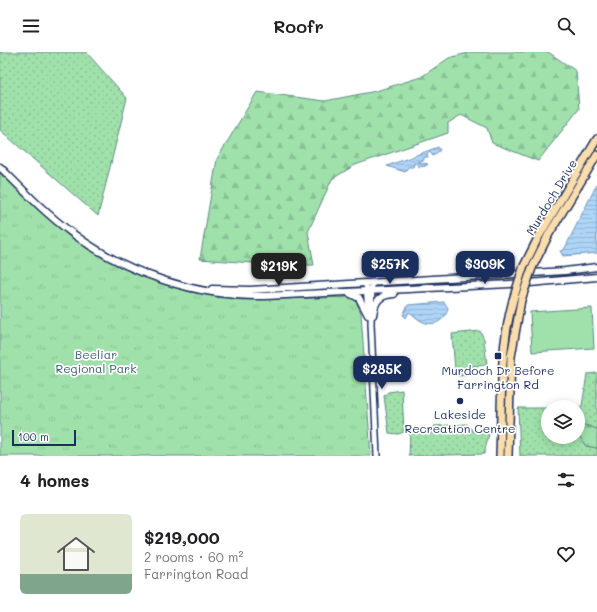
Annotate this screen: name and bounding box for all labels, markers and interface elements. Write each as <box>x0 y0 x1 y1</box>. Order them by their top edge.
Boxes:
text: Roofr <box>273 14 324 38</box>
icon: menu <box>20 15 42 37</box>
icon: search <box>555 15 577 37</box>
street label: Murdoch Drive <box>522 156 580 238</box>
pin: $257K <box>362 251 418 285</box>
pin: $309K <box>457 251 513 285</box>
pin: $219K <box>251 253 307 287</box>
text: $257K <box>371 255 409 272</box>
text: $309K <box>465 255 505 272</box>
text: $219K <box>260 257 298 274</box>
park label: Beeliar Regional Park <box>55 346 137 376</box>
marker: Murdoch Dr Before Farrington Rd <box>493 351 503 361</box>
pin: $285K <box>354 356 410 390</box>
text: $285K <box>362 360 402 377</box>
place label: Murdoch Dr Before Farrington Rd <box>442 362 554 392</box>
marker: Lakeside Recreation Centre <box>455 396 465 406</box>
map controls <box>541 400 585 444</box>
button: layers <box>541 400 585 444</box>
place label: Lakeside Recreation Centre <box>404 406 516 436</box>
scale bar <box>12 428 76 447</box>
text: 100 m <box>18 429 49 444</box>
text: 4 homes <box>20 469 89 491</box>
icon: filters <box>555 469 577 491</box>
text: $219,000 <box>144 526 220 548</box>
icon: home <box>52 530 100 578</box>
icon: heart <box>555 543 577 565</box>
text: 2 rooms · 60 m² <box>144 548 243 565</box>
text: Farrington Road <box>144 565 248 582</box>

